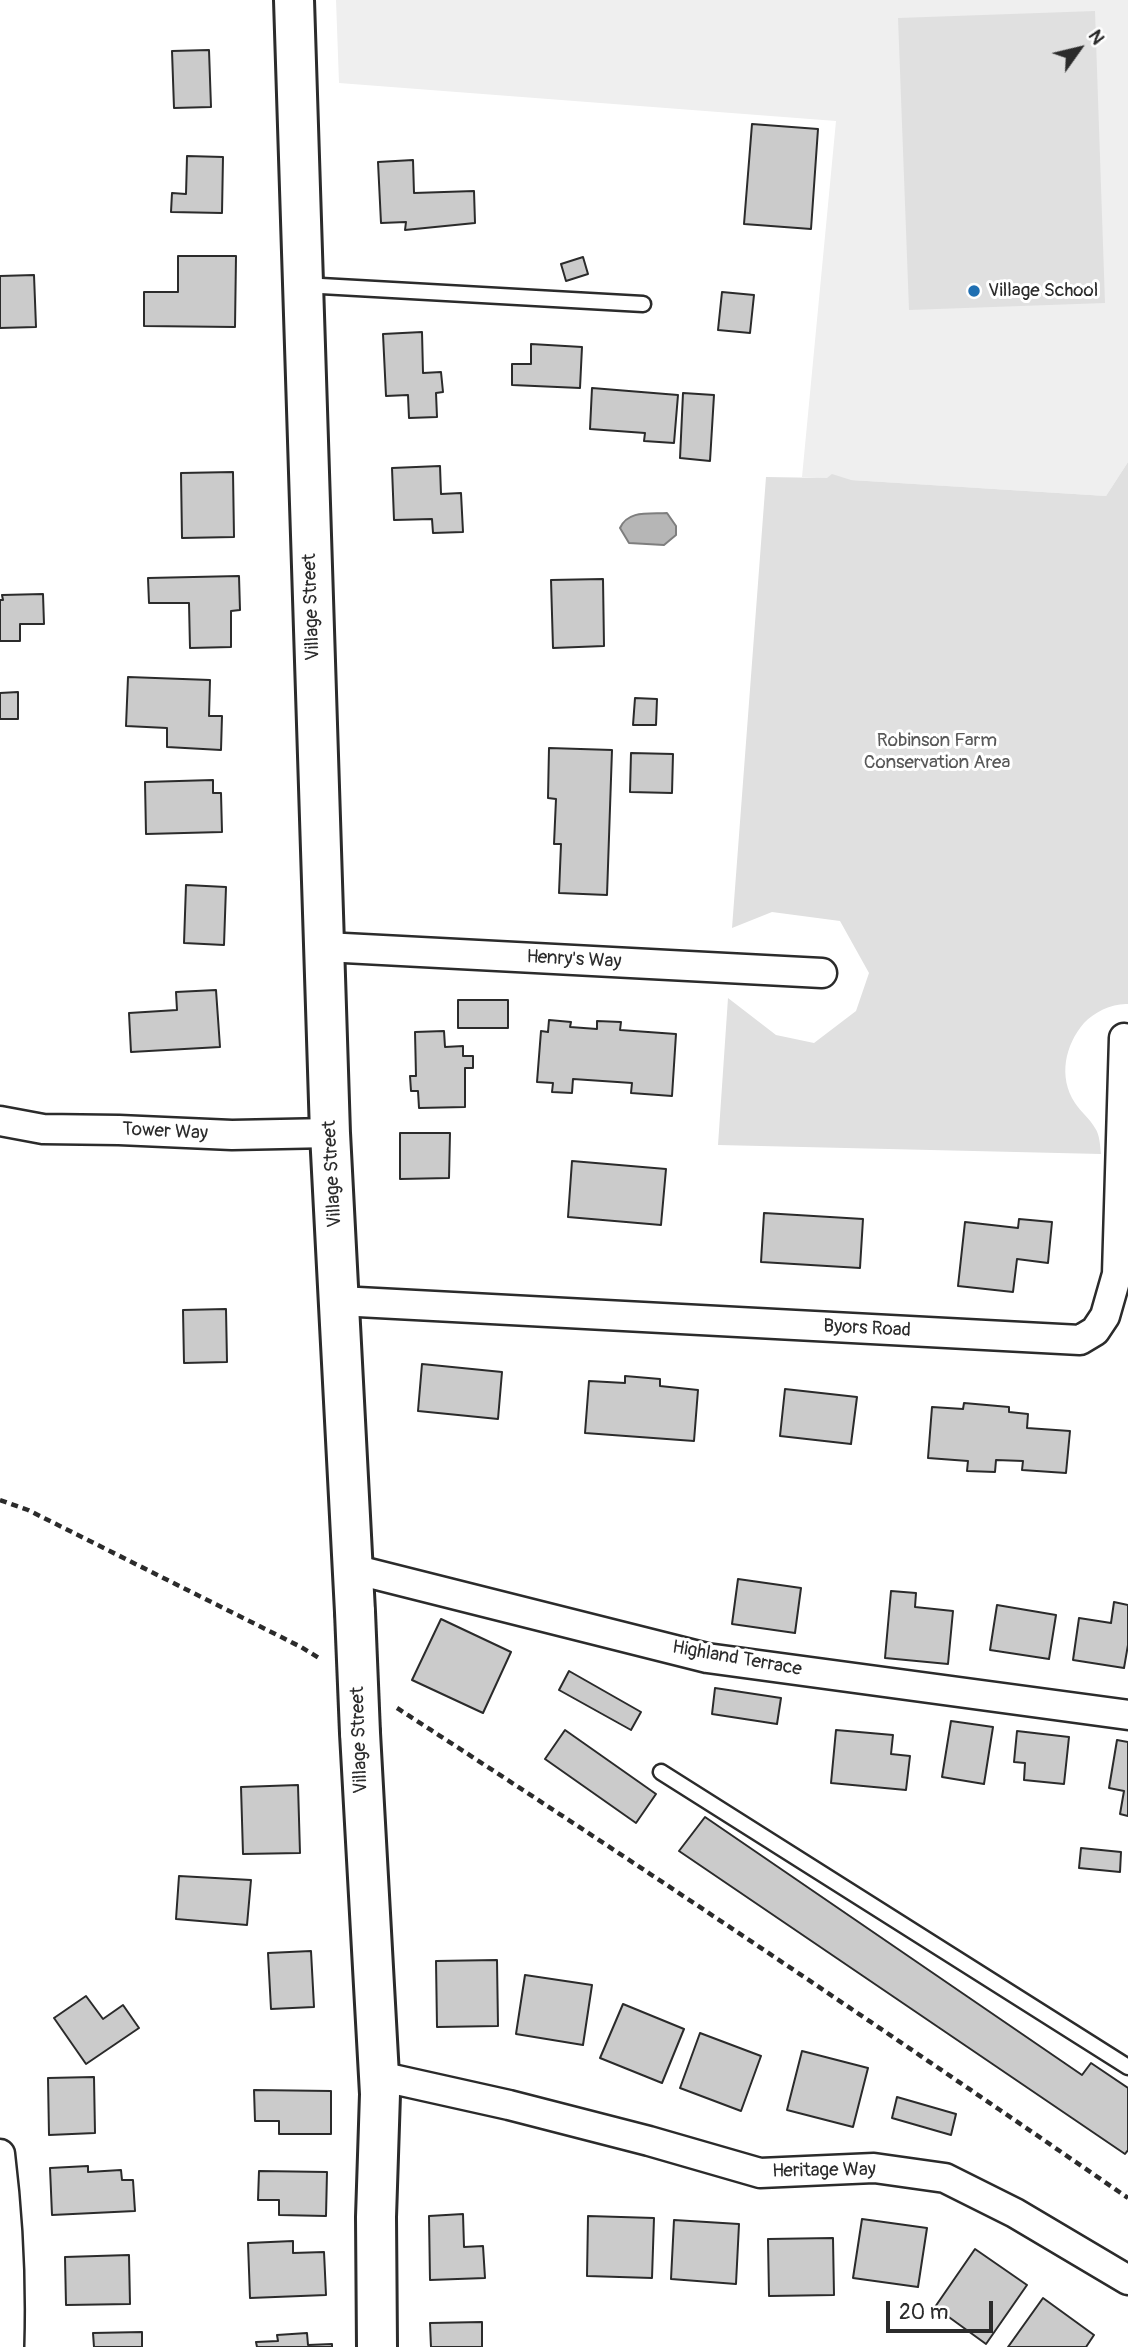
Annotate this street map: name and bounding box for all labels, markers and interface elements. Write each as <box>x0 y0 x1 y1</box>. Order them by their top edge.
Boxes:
north arrow <box>1044 14 1114 84</box>
text: N <box>1083 25 1110 49</box>
place label: Village School <box>988 280 1098 302</box>
marker: Village School <box>966 283 982 299</box>
street label: Village Street <box>299 553 325 661</box>
park label: Robinson Farm Conservation Area <box>864 730 1010 774</box>
street label: Henry's Way <box>526 946 622 974</box>
street label: Tower Way <box>121 1118 209 1146</box>
street label: Village Street <box>319 1120 347 1228</box>
street label: Byors Road <box>823 1315 911 1343</box>
street label: Highland Terrace <box>670 1636 804 1682</box>
street label: Village Street <box>347 1686 373 1794</box>
street label: Heritage Way <box>772 2159 876 2183</box>
scale bar <box>890 2288 997 2332</box>
text: 20 m <box>899 2299 948 2326</box>

